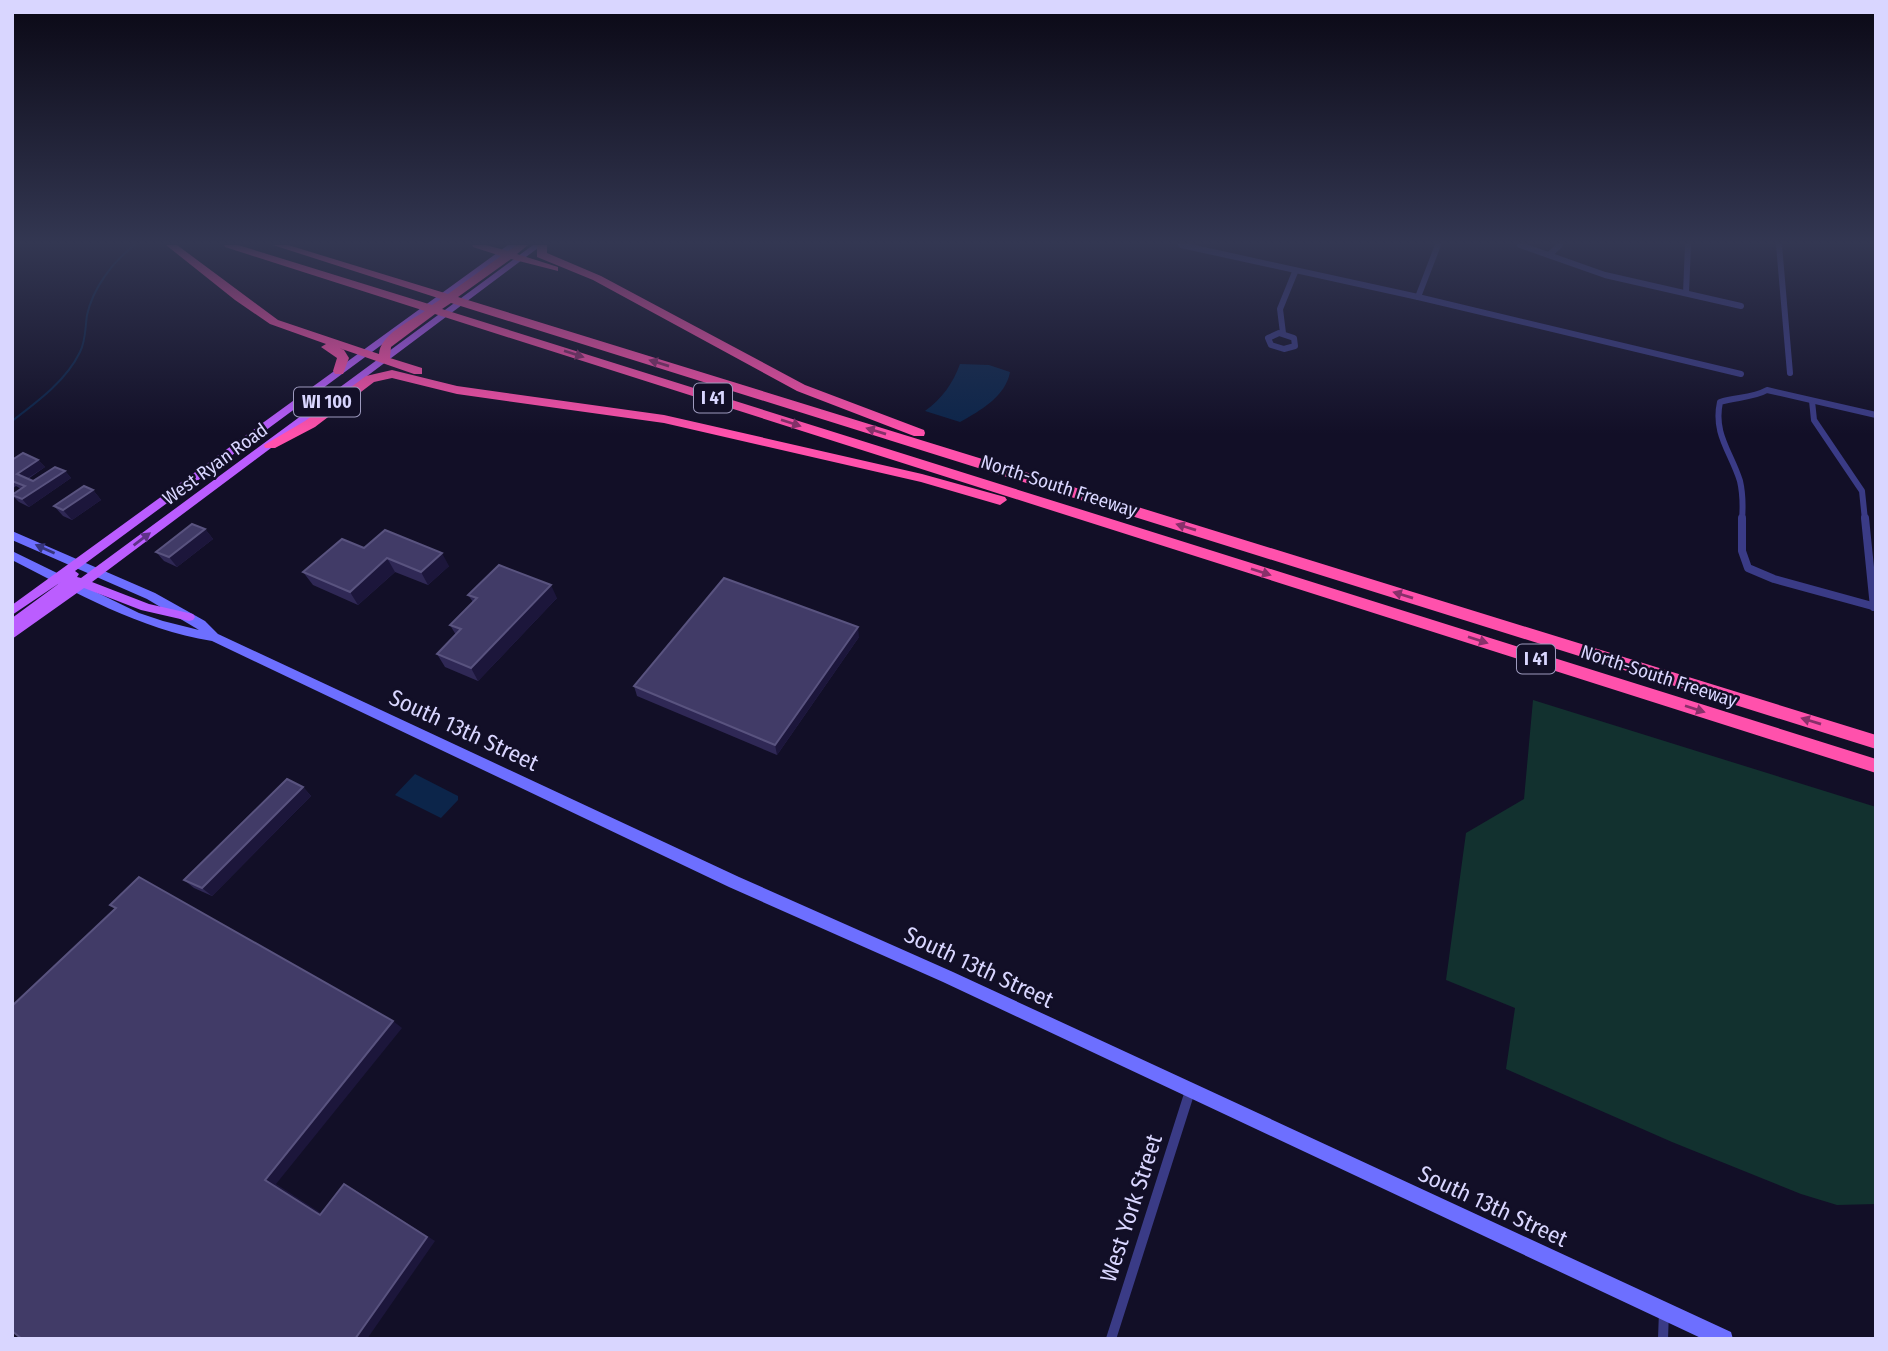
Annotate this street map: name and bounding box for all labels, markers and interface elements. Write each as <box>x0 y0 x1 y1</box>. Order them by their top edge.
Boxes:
one-way arrow <box>564 349 585 360</box>
one-way arrow <box>648 357 669 368</box>
road number: I 41 <box>694 384 732 412</box>
road number: WI 100 <box>294 388 360 416</box>
street label: West Ryan Road <box>158 418 272 510</box>
one-way arrow <box>781 418 802 428</box>
one-way arrow <box>866 425 887 435</box>
street label: North-South Freeway <box>978 450 1141 522</box>
one-way arrow <box>1175 521 1196 532</box>
one-way arrow <box>133 533 151 547</box>
one-way arrow <box>35 543 55 555</box>
one-way arrow <box>1251 567 1272 578</box>
one-way arrow <box>1392 589 1413 599</box>
one-way arrow <box>1468 636 1489 646</box>
street label: North-South Freeway <box>1578 640 1741 712</box>
road number: I 41 <box>1517 644 1555 674</box>
street label: South 13th Street <box>385 683 544 777</box>
one-way arrow <box>1685 704 1706 715</box>
one-way arrow <box>1800 716 1821 726</box>
street label: South 13th Street <box>900 920 1059 1014</box>
street label: West York Street <box>1094 1130 1168 1286</box>
street label: South 13th Street <box>1414 1159 1573 1253</box>

